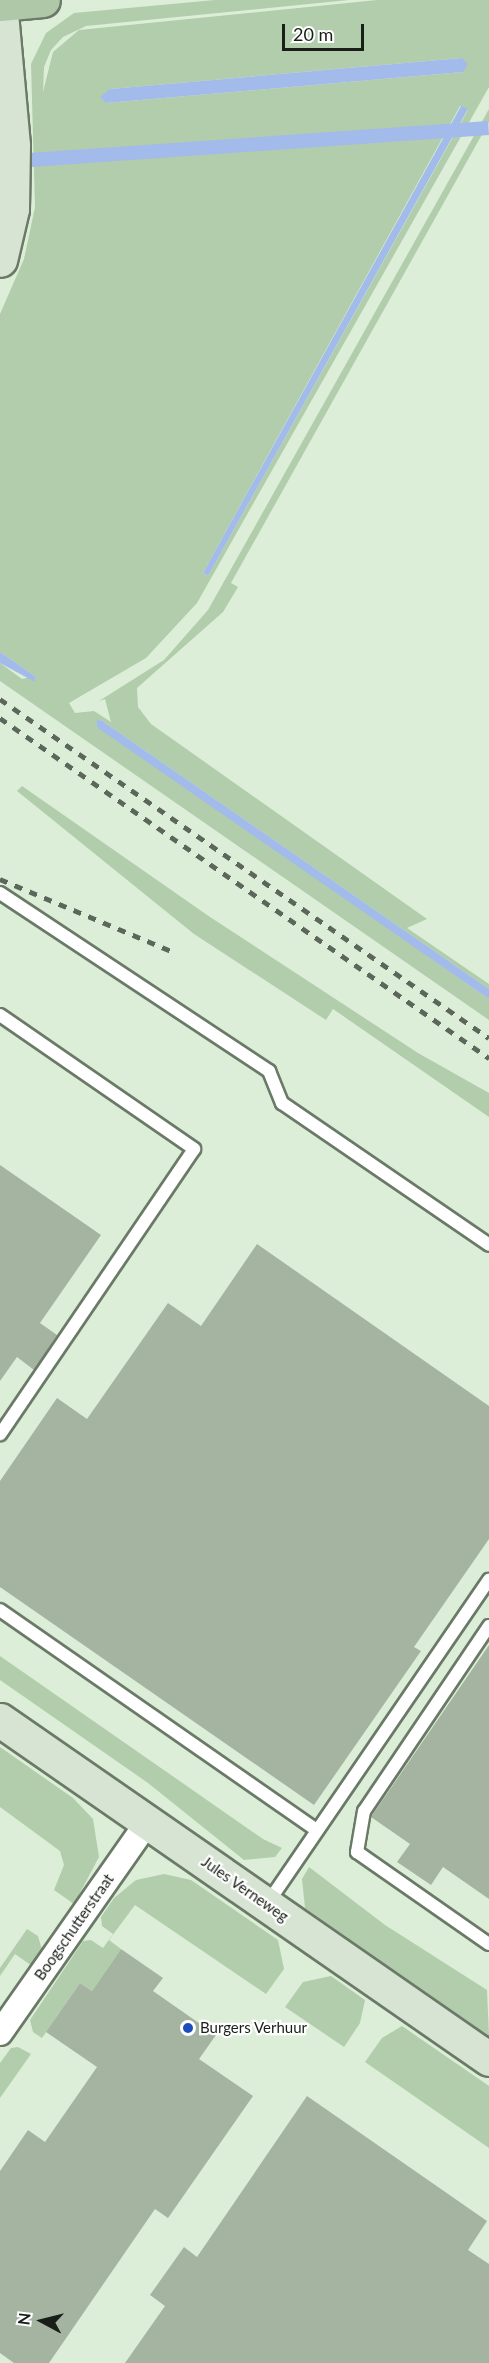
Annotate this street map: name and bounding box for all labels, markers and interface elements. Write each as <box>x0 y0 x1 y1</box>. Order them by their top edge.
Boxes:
scale bar <box>285 12 368 50</box>
text: 20 m <box>293 23 333 45</box>
street label: Jules Verneweg <box>198 1852 292 1926</box>
street label: Boogschutterstraat <box>31 1870 117 1984</box>
place label: Burgers Verhuur <box>200 2019 308 2037</box>
marker: Burgers Verhuur <box>181 2021 195 2035</box>
north arrow <box>12 2291 72 2351</box>
text: N <box>13 2311 34 2326</box>

